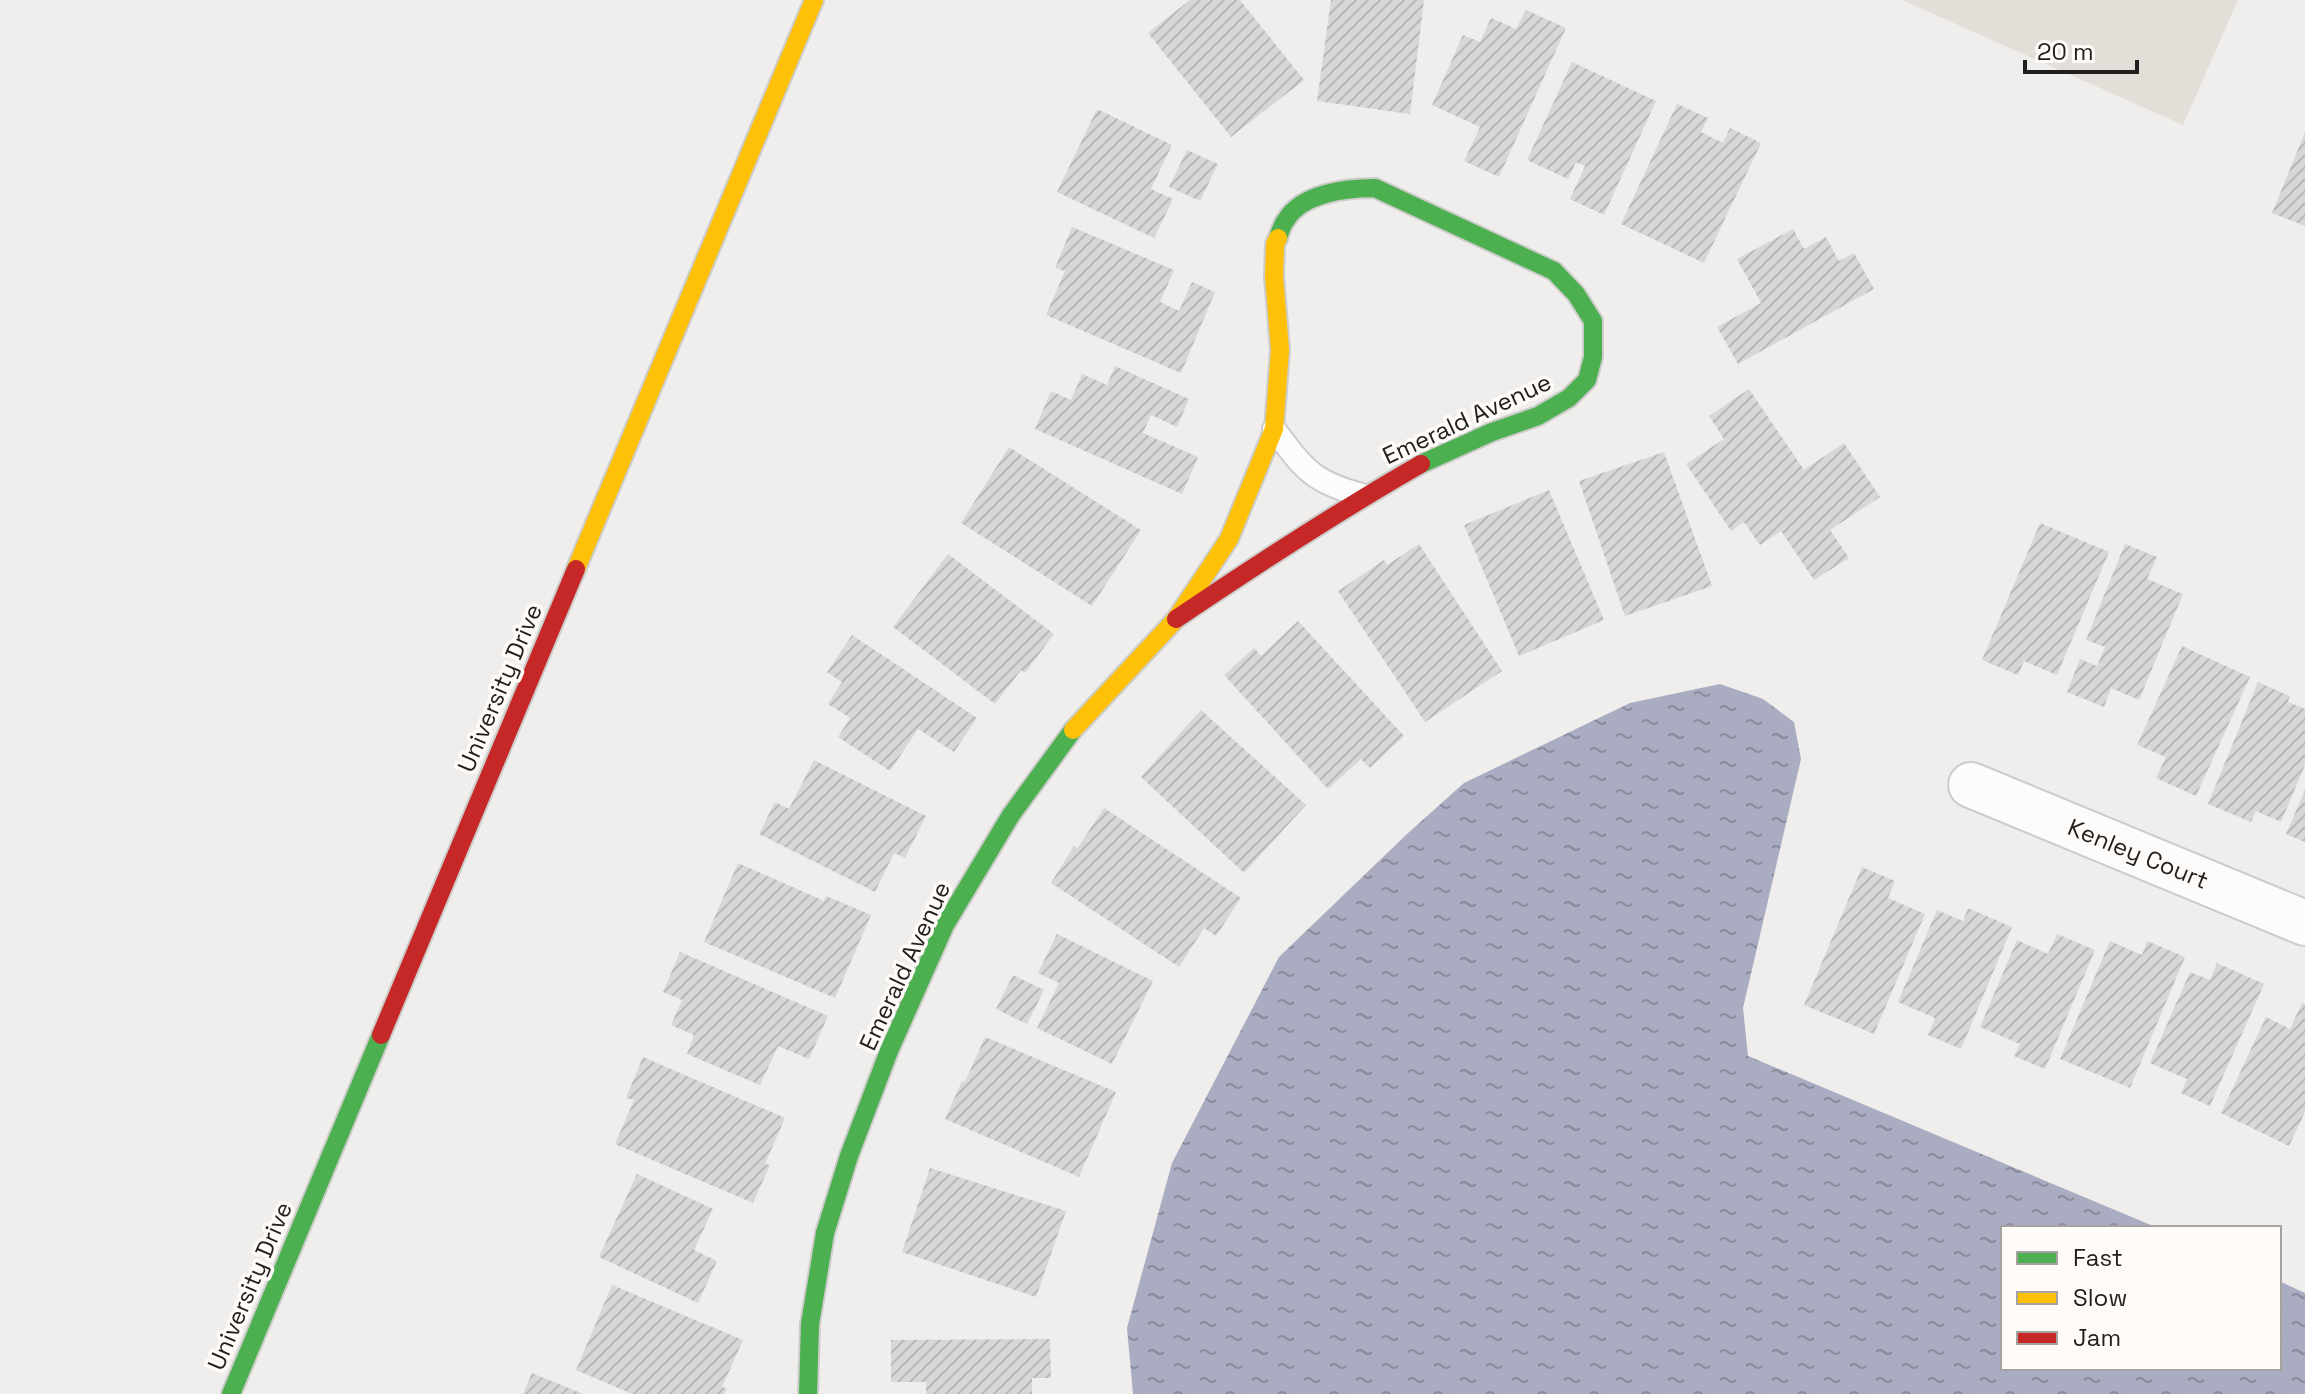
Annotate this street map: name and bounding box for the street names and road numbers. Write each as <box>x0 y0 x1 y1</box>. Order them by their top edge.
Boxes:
street label: Emerald Avenue <box>1377 366 1556 471</box>
street label: University Drive <box>450 599 549 777</box>
street label: Kenley Court <box>2063 811 2213 896</box>
street label: Emerald Avenue <box>852 876 957 1055</box>
street label: University Drive <box>200 1197 299 1375</box>

